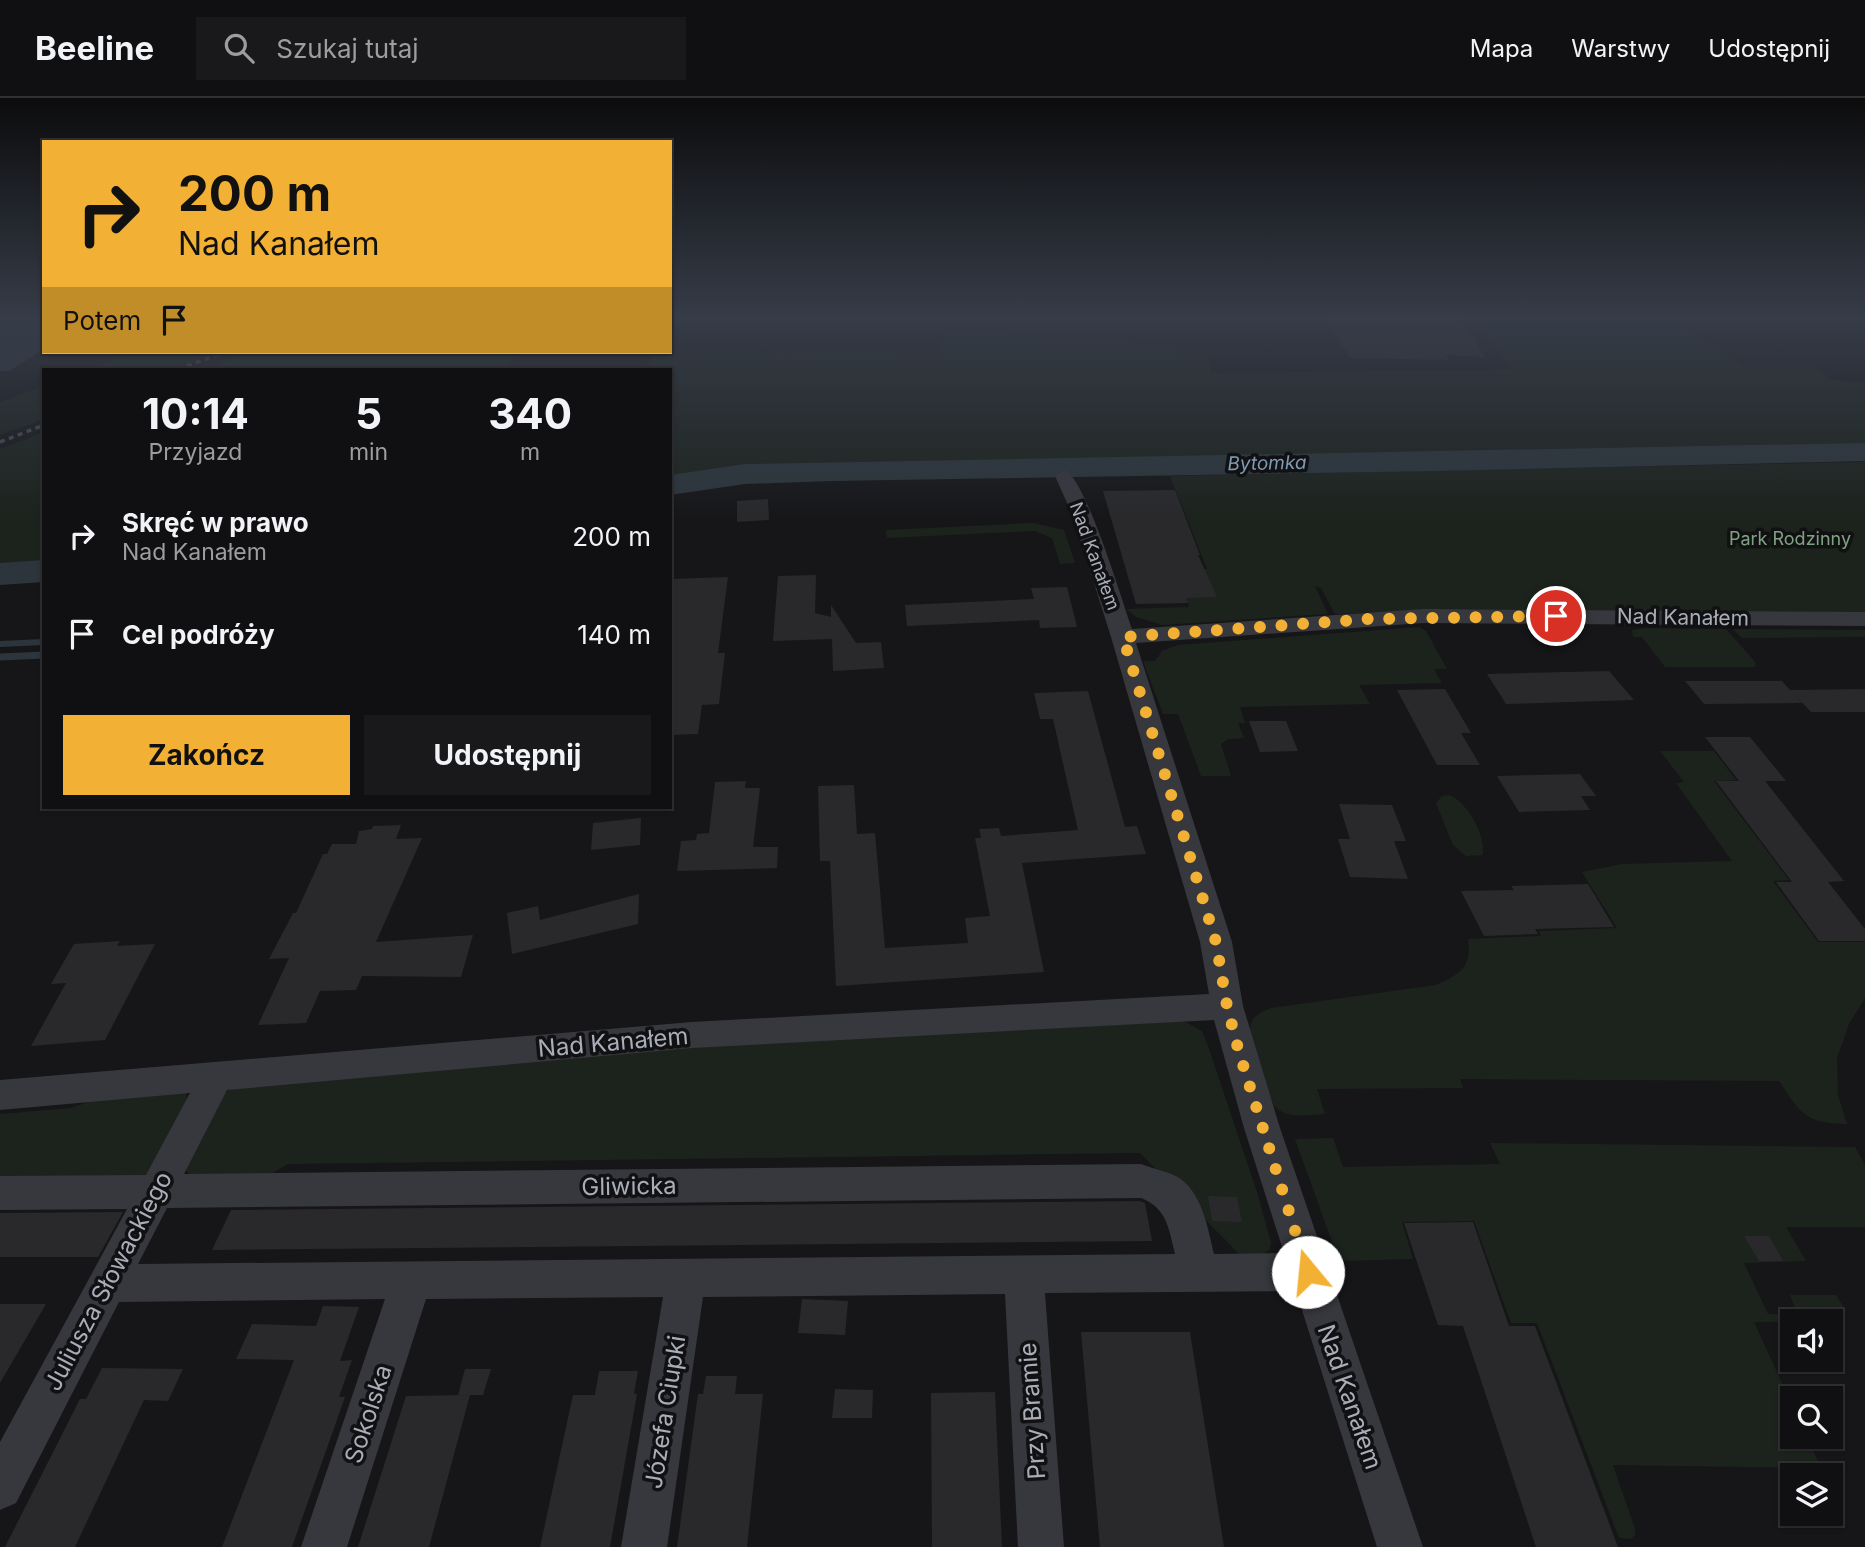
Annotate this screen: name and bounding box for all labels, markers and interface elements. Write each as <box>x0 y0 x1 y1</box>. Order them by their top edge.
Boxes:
search box <box>196 17 686 80</box>
text: Beeline <box>35 28 154 68</box>
icon: search <box>220 29 258 67</box>
text: Szukaj tutaj <box>276 33 419 64</box>
text: Mapa <box>1470 34 1533 63</box>
text: Warstwy <box>1571 34 1670 63</box>
text: Udostępnij <box>1708 34 1830 63</box>
text: 200 m <box>178 164 331 223</box>
icon: right <box>63 168 154 259</box>
text: Nad Kanałem <box>178 224 379 263</box>
icon: arrive <box>155 301 193 339</box>
text: Potem <box>63 305 141 336</box>
text: 10:14 <box>142 388 249 439</box>
text: 5 <box>355 388 382 439</box>
text: 340 <box>488 388 572 439</box>
text: Przyjazd <box>148 438 242 466</box>
text: min <box>349 438 388 466</box>
text: m <box>520 438 540 466</box>
water label: Bytomka <box>1227 451 1307 475</box>
street label: Nad Kanałem <box>1066 499 1124 613</box>
text: Skręć w prawo <box>122 507 309 538</box>
icon: right <box>63 517 101 555</box>
text: 200 m <box>572 521 651 552</box>
park label: Park Rodzinny <box>1729 528 1851 549</box>
text: Nad Kanałem <box>122 538 267 566</box>
pin <box>1526 586 1586 646</box>
icon: arrive <box>1537 597 1575 635</box>
street label: Nad Kanałem <box>1617 603 1749 631</box>
icon: arrive <box>63 615 101 653</box>
text: Cel podróży <box>122 619 275 650</box>
text: 140 m <box>577 619 651 650</box>
button: Zakończ <box>63 715 350 795</box>
button: Udostępnij <box>364 715 651 795</box>
street label: Nad Kanałem <box>536 1021 690 1063</box>
street label: Juliusza Słowackiego <box>38 1167 178 1395</box>
street label: Gliwicka <box>581 1171 677 1201</box>
position arrow <box>1271 1235 1345 1309</box>
map controls <box>1780 1309 1843 1526</box>
button: sound <box>1780 1309 1843 1372</box>
street label: Nad Kanałem <box>1312 1321 1388 1473</box>
street label: Józefa Ciupki <box>639 1333 691 1491</box>
street label: Przy Bramie <box>1013 1342 1051 1480</box>
street label: Sokolska <box>338 1361 398 1467</box>
button: search <box>1780 1386 1843 1449</box>
button: layers <box>1780 1463 1843 1526</box>

